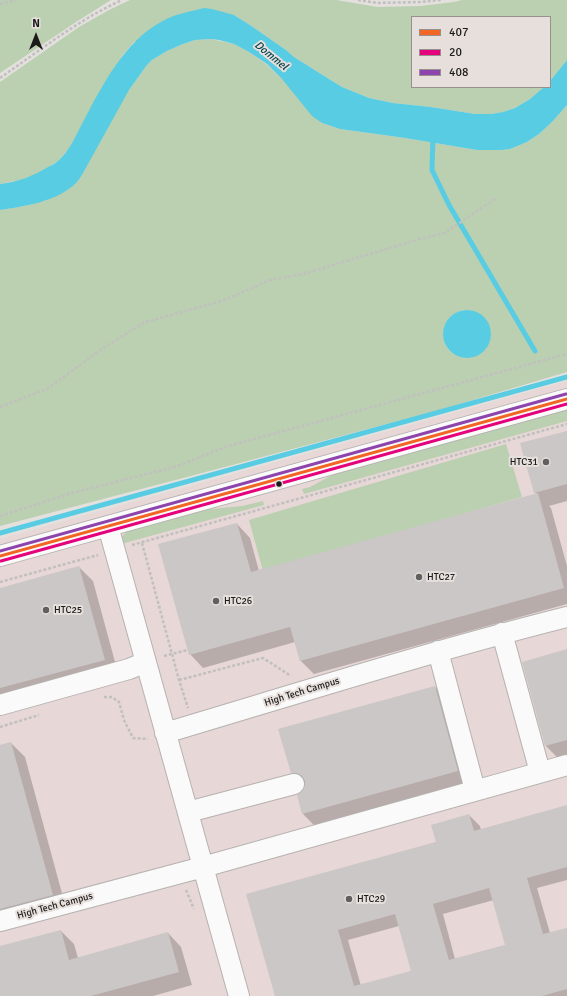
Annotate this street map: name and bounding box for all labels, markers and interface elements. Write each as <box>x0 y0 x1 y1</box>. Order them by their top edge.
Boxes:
north arrow <box>16 16 56 56</box>
legend <box>411 16 551 88</box>
text: N <box>32 17 40 30</box>
text: 407 <box>449 25 468 40</box>
water label: Dommel <box>252 39 290 73</box>
text: 20 <box>449 45 462 60</box>
text: 408 <box>449 65 468 80</box>
place label: HTC31 <box>510 456 538 468</box>
marker: HTC31 <box>541 457 551 467</box>
unlabelled marker <box>274 479 284 489</box>
place label: HTC27 <box>427 571 455 583</box>
marker: HTC27 <box>414 572 424 582</box>
place label: HTC26 <box>224 595 252 607</box>
marker: HTC26 <box>211 596 221 606</box>
place label: HTC25 <box>54 604 82 616</box>
marker: HTC25 <box>41 605 51 615</box>
street label: High Tech Campus <box>263 675 341 709</box>
street label: High Tech Campus <box>16 890 94 922</box>
place label: HTC29 <box>357 893 385 905</box>
marker: HTC29 <box>344 894 354 904</box>

